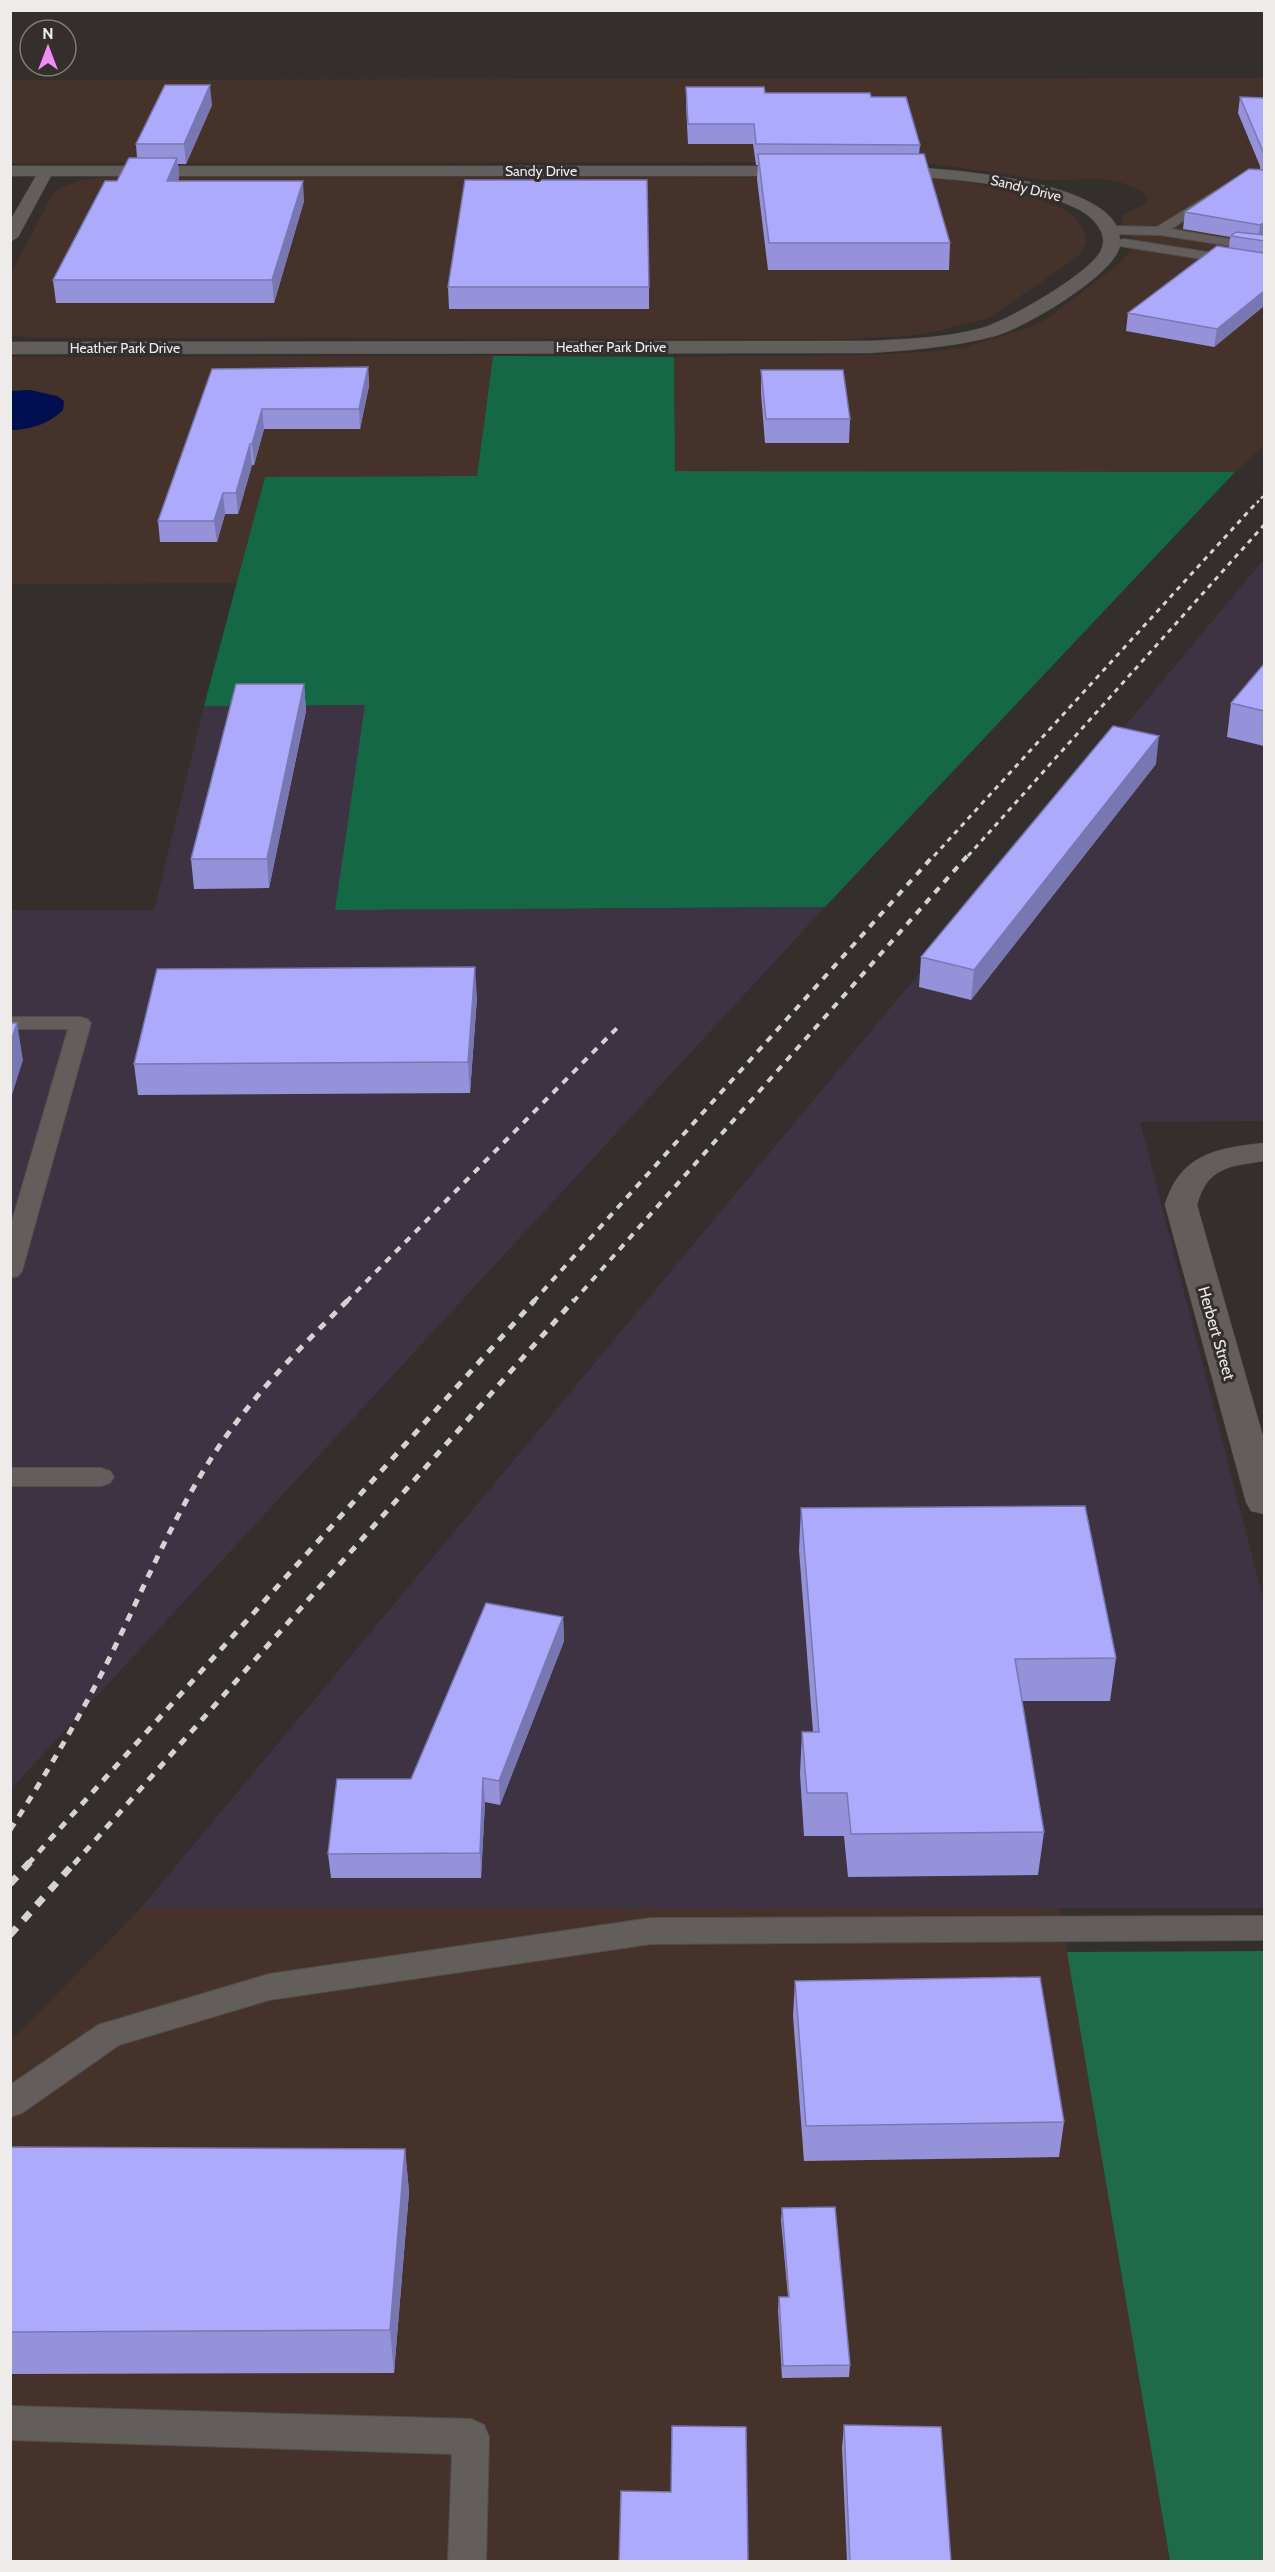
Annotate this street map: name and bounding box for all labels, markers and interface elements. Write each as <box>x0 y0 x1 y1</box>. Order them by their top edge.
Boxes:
north arrow <box>18 18 78 78</box>
text: N <box>42 24 54 43</box>
street label: Sandy Drive <box>505 162 577 180</box>
street label: Sandy Drive <box>989 171 1063 205</box>
street label: Heather Park Drive <box>556 338 666 356</box>
street label: Heather Park Drive <box>70 339 180 357</box>
street label: Herbert Street <box>1194 1284 1239 1383</box>

